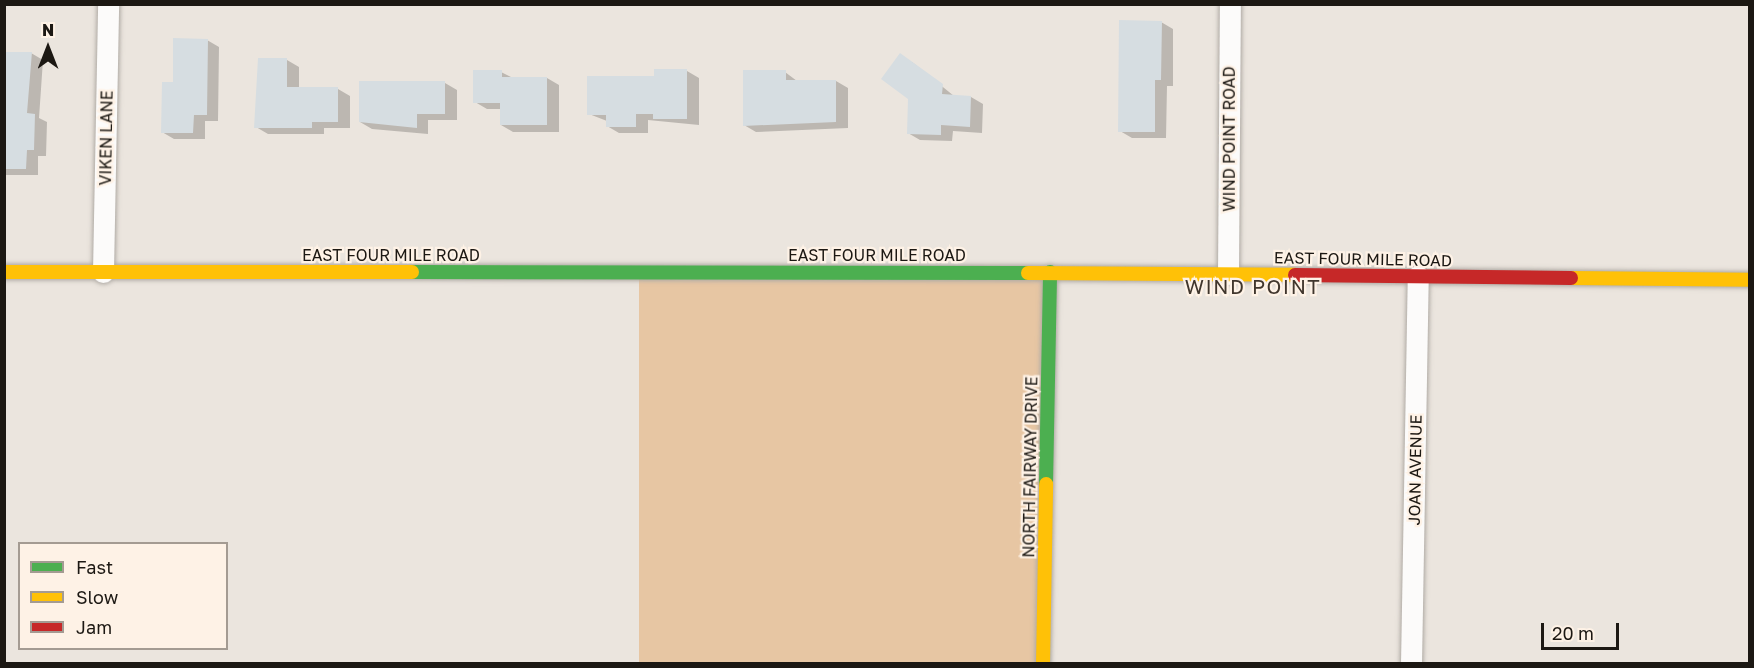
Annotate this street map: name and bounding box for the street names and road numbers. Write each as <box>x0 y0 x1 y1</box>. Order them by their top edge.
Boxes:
street label: WIND POINT ROAD <box>1219 66 1239 212</box>
street label: VIKEN LANE <box>96 90 116 186</box>
street label: EAST FOUR MILE ROAD <box>302 245 480 265</box>
street label: EAST FOUR MILE ROAD <box>788 245 966 265</box>
street label: EAST FOUR MILE ROAD <box>1274 248 1452 270</box>
street label: NORTH FAIRWAY DRIVE <box>1019 376 1041 558</box>
street label: JOAN AVENUE <box>1404 415 1426 525</box>

